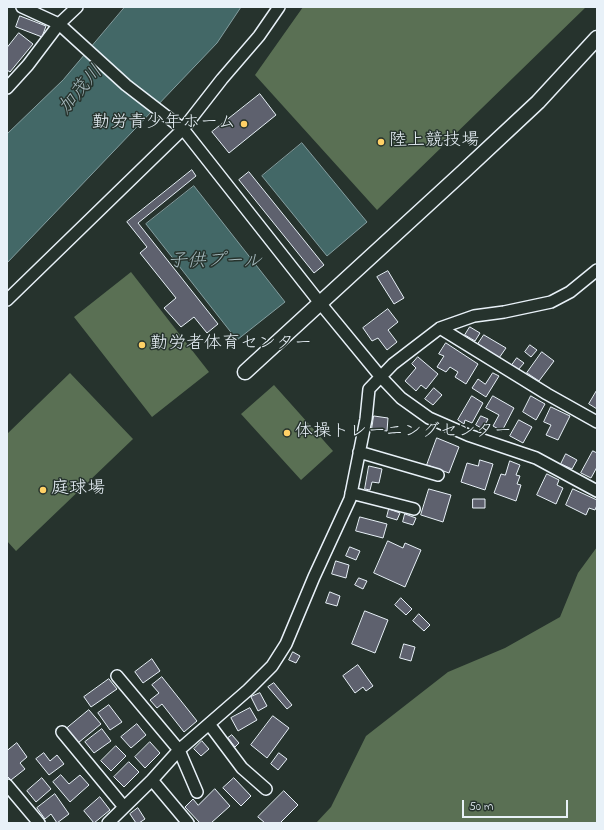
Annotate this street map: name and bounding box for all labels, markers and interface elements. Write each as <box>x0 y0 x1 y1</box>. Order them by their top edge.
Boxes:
water label: 加茂川 <box>55 62 109 120</box>
place label: 勤労青少年ホーム <box>92 113 236 135</box>
marker: 勤労青少年ホーム <box>239 119 249 129</box>
place label: 陸上競技場 <box>389 131 479 153</box>
marker: 陸上競技場 <box>376 137 386 147</box>
water label: 子供プール <box>168 252 262 274</box>
place label: 勤労者体育センター <box>150 334 312 356</box>
marker: 勤労者体育センター <box>137 340 147 350</box>
place label: 体操トレーニングセンター <box>295 422 512 444</box>
marker: 体操トレーニングセンター <box>282 428 292 438</box>
place label: 庭球場 <box>51 479 105 501</box>
marker: 庭球場 <box>38 485 48 495</box>
scale bar <box>464 792 570 818</box>
text: 50 m <box>469 798 493 816</box>

